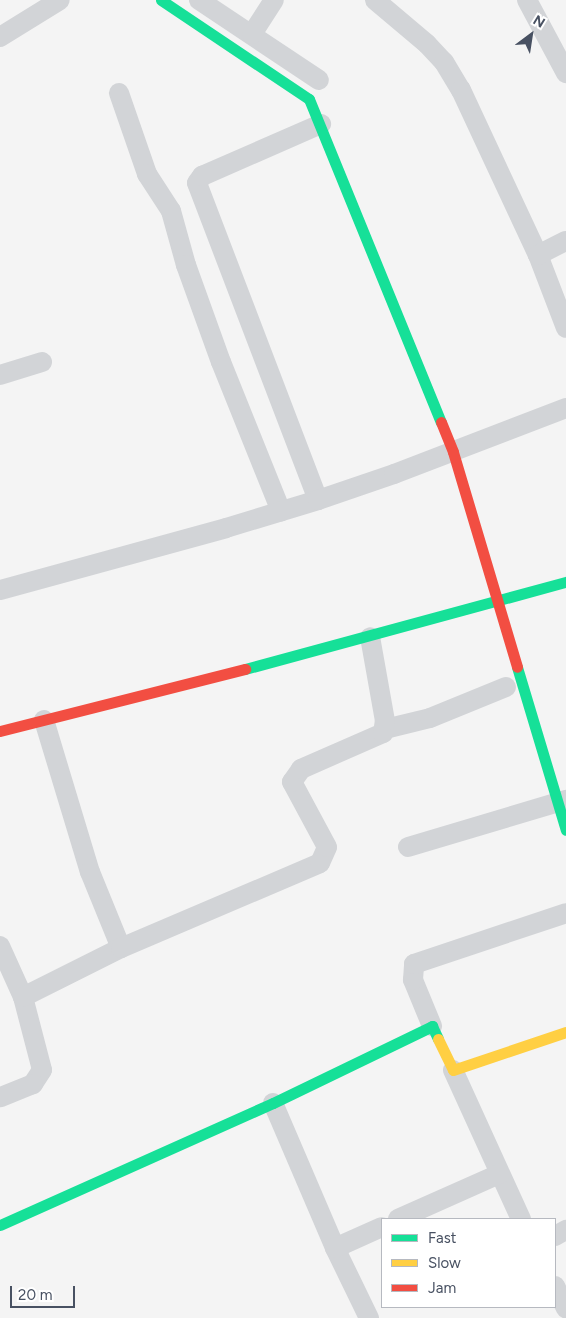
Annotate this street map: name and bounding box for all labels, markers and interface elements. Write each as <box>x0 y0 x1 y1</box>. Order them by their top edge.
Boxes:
north arrow <box>506 10 556 60</box>
text: N <box>530 12 548 32</box>
legend <box>381 1218 556 1308</box>
text: Fast <box>428 1229 456 1247</box>
text: Slow <box>428 1254 461 1272</box>
scale bar <box>12 1276 78 1308</box>
text: Jam <box>428 1279 456 1297</box>
text: 20 m <box>18 1286 52 1304</box>

